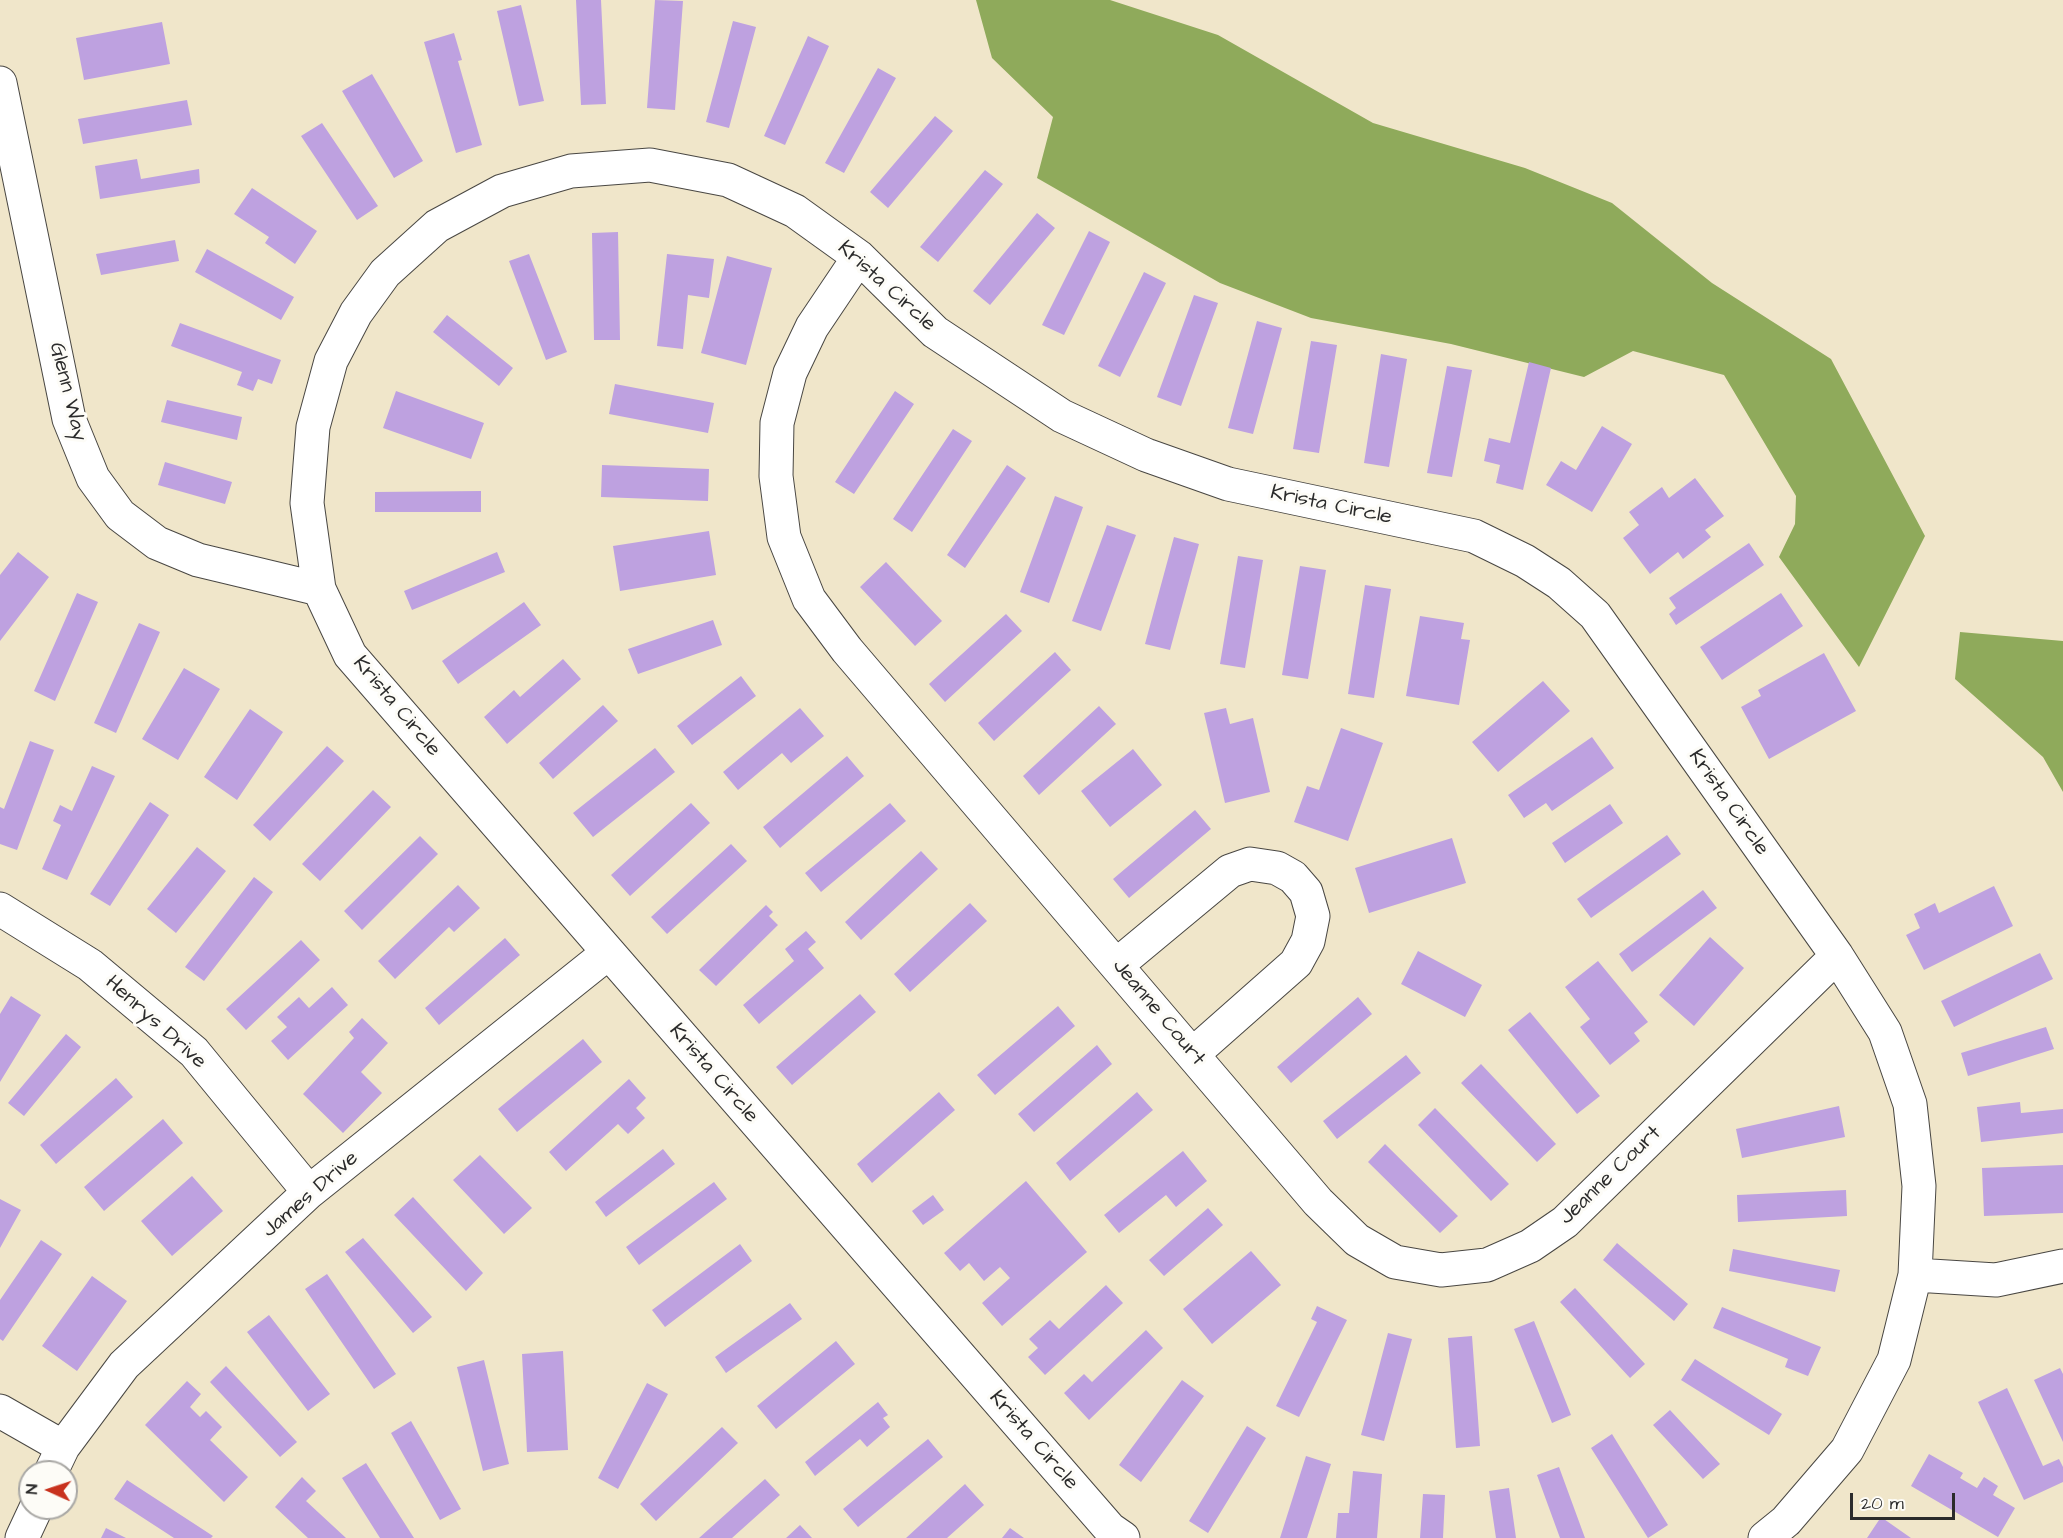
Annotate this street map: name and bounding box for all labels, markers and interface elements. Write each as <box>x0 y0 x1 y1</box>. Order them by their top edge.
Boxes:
street label: Krista Circle <box>832 236 940 338</box>
street label: Glenn Way <box>43 340 91 444</box>
street label: Krista Circle <box>1268 481 1394 531</box>
street label: Krista Circle <box>347 652 445 762</box>
street label: Krista Circle <box>1682 745 1774 861</box>
street label: Jeanne Court <box>1106 955 1210 1071</box>
street label: Henrys Drive <box>99 971 211 1075</box>
street label: Krista Circle <box>663 1019 763 1129</box>
street label: Jeanne Court <box>1555 1121 1667 1231</box>
street label: James Drive <box>258 1146 364 1244</box>
street label: Krista Circle <box>983 1386 1083 1496</box>
north arrow <box>18 1460 78 1520</box>
scale bar <box>1853 1481 1958 1519</box>
text: N <box>21 1484 43 1495</box>
text: 20 m <box>1861 1491 1904 1516</box>

